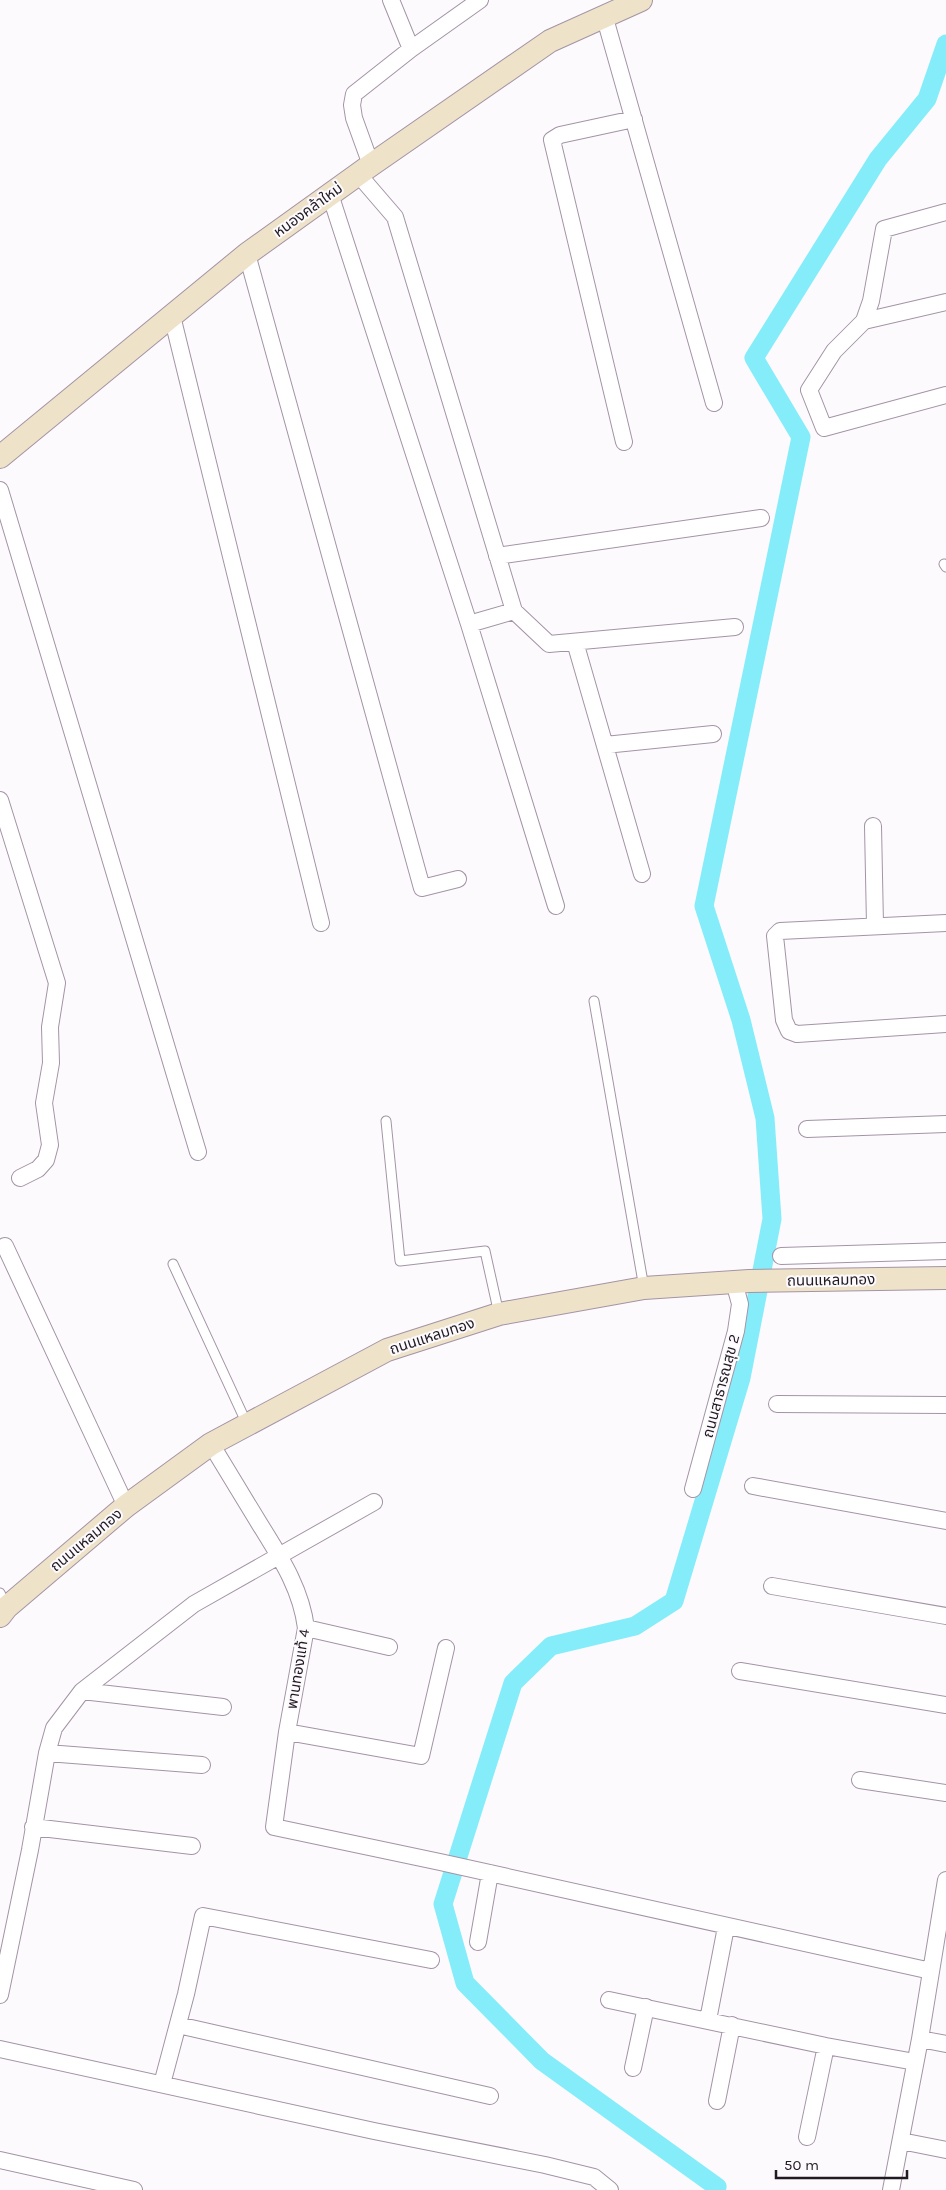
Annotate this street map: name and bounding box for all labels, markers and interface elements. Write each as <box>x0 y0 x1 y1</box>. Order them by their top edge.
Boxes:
street label: หนองคล้าใหม่ <box>270 179 346 241</box>
street label: ถนนแหลมทอง <box>787 1270 875 1290</box>
street label: ถนนแหลมทอง <box>387 1314 477 1358</box>
street label: ถนนสาธารณสุข 2 <box>699 1332 743 1440</box>
street label: ถนนแหลมทอง <box>46 1505 126 1575</box>
street label: พานทองแท้ 4 <box>283 1627 313 1710</box>
scale bar <box>776 2148 907 2180</box>
text: 50 m <box>784 2156 819 2174</box>

